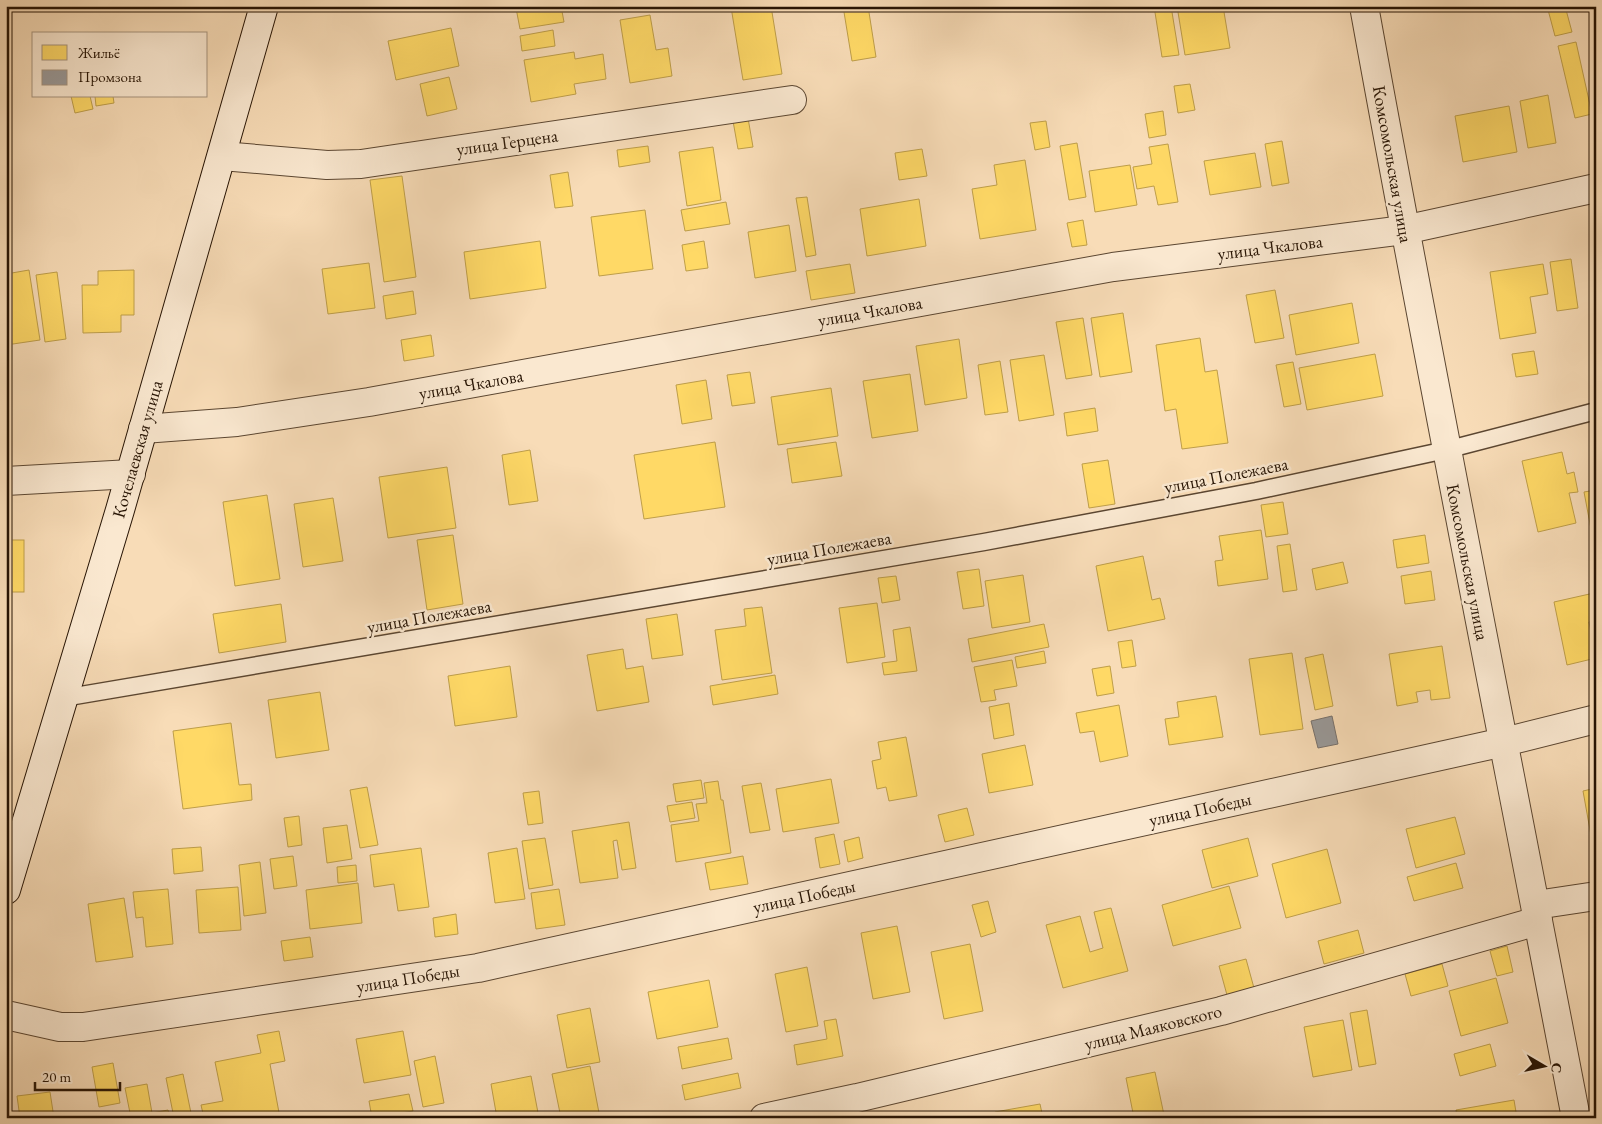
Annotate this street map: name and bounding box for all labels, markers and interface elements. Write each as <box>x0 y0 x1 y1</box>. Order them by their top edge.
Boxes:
legend <box>32 32 208 98</box>
text: Жильё <box>77 43 120 62</box>
text: Промзона <box>78 67 142 86</box>
street label: Комсомольская улица <box>1368 84 1418 245</box>
street label: улица Герцена <box>455 123 560 161</box>
street label: улица Чкалова <box>1216 229 1325 265</box>
street label: улица Чкалова <box>816 290 925 332</box>
street label: улица Чкалова <box>417 363 526 405</box>
street label: Кочелаевская улица <box>106 377 168 521</box>
street label: улица Полежаева <box>1162 452 1291 498</box>
street label: Комсомольская улица <box>1442 482 1495 643</box>
street label: улица Полежаева <box>765 526 894 570</box>
street label: улица Полежаева <box>365 594 494 638</box>
street label: улица Победы <box>1147 787 1253 831</box>
street label: улица Победы <box>751 874 857 918</box>
street label: улица Победы <box>355 958 461 998</box>
street label: улица Маяковского <box>1082 999 1224 1055</box>
north arrow <box>1520 1042 1570 1092</box>
scale bar <box>35 1059 120 1091</box>
text: С <box>1547 1062 1567 1074</box>
text: 20 m <box>42 1067 71 1086</box>

